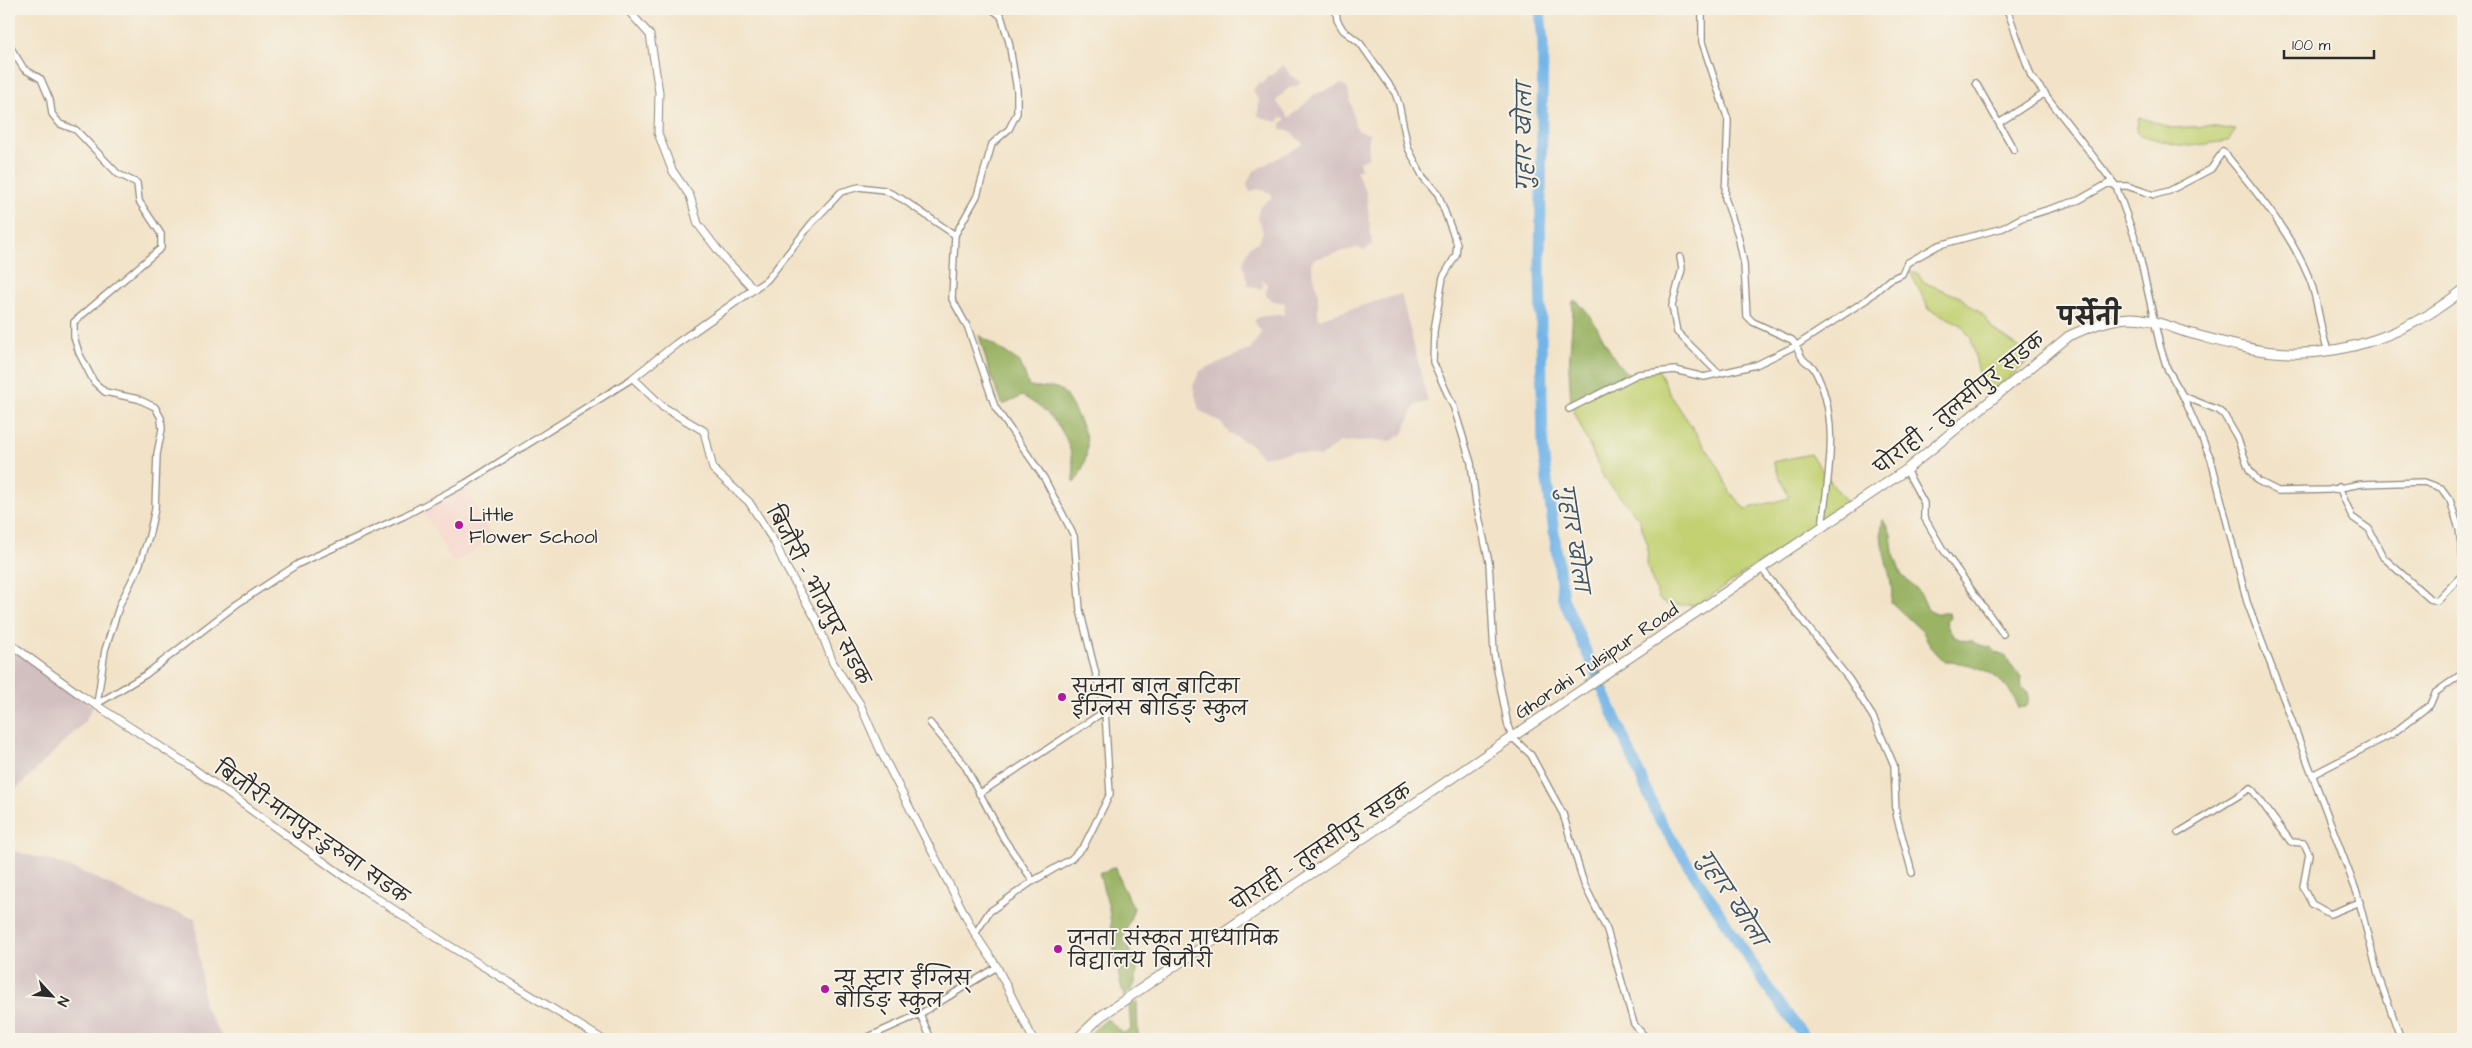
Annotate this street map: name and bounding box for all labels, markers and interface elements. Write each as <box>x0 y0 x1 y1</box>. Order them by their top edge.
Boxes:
scale bar <box>2284 28 2374 60</box>
text: 100 m <box>2292 35 2331 56</box>
water label: गुहार खोला <box>1508 78 1539 191</box>
district label: पर्सेनी <box>2056 297 2123 335</box>
street label: घोराही - तुलसीपुर सडक <box>1866 323 2052 482</box>
water label: गुहार खोला <box>1551 482 1599 599</box>
street label: बिजौरी - भोजपुर सडक <box>758 498 882 692</box>
place label: Little Flower School <box>469 502 598 551</box>
marker: Little Flower School <box>453 519 465 531</box>
street label: Ghorahi Tulsipur Road <box>1510 596 1684 726</box>
place label: सृजना बाल बाटिका ईंग्लिस बोर्डिङ् स्कुल <box>1071 671 1249 724</box>
marker: सृजना बाल बाटिका ईंग्लिस बोर्डिङ् स्कुल <box>1056 691 1068 703</box>
street label: बिजौरी-मानपुर-डुरुवा सडक <box>208 751 418 912</box>
street label: घोराही - तुलसीपुर सडक <box>1224 774 1418 919</box>
water label: गुहार खोला <box>1690 844 1778 956</box>
place label: जनता संस्कृत माध्यामिक विद्यालय बिजौरी <box>1067 923 1279 975</box>
marker: जनता संस्कृत माध्यामिक विद्यालय बिजौरी <box>1052 943 1064 955</box>
place label: न्यु स्टार ईंग्लिस् बोर्डिङ् स्कुल <box>834 963 972 1016</box>
north arrow <box>28 970 78 1020</box>
marker: न्यु स्टार ईंग्लिस् बोर्डिङ् स्कुल <box>819 983 831 995</box>
text: N <box>52 993 74 1010</box>

